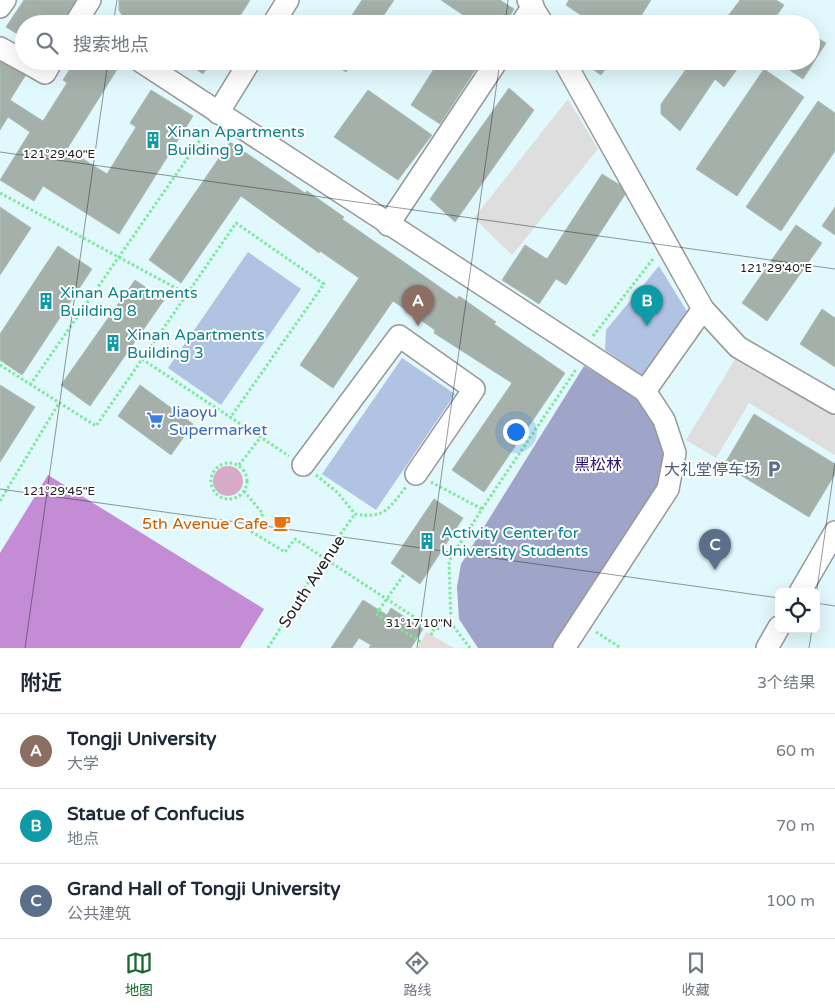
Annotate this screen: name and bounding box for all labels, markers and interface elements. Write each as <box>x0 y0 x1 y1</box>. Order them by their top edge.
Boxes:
search box <box>15 15 820 70</box>
icon: search <box>33 29 61 57</box>
text: 搜索地点 <box>73 34 149 56</box>
place label: Xinan Apartments Building 9 <box>167 122 305 160</box>
building icon: Xinan Apartments Building 9 <box>143 130 163 150</box>
text: 121°29'40"E <box>23 147 96 161</box>
text: 121°29'40"E <box>740 261 813 275</box>
place label: Xinan Apartments Building 8 <box>60 283 198 321</box>
pin: A <box>402 285 434 326</box>
pin: B <box>631 285 663 326</box>
building icon: Xinan Apartments Building 8 <box>36 291 56 311</box>
place label: Xinan Apartments Building 3 <box>127 325 265 363</box>
building icon: Xinan Apartments Building 3 <box>103 333 123 353</box>
place label: Jiaoyu Supermarket <box>169 402 267 440</box>
supermarket icon: Jiaoyu Supermarket <box>145 410 165 430</box>
your location <box>503 419 529 445</box>
park label: 黑松林 <box>574 455 622 475</box>
parking icon: 大礼堂停车场 <box>764 459 784 479</box>
place label: 大礼堂停车场 <box>664 460 760 480</box>
text: 121°29'45"E <box>23 484 96 498</box>
cafe icon: 5th Avenue Cafe <box>272 513 292 533</box>
place label: 5th Avenue Cafe <box>142 514 268 534</box>
place label: Activity Center for University Students <box>441 523 588 561</box>
pin: C <box>699 529 731 570</box>
street label: South Avenue <box>274 531 349 632</box>
building icon: Activity Center for University Students <box>417 531 437 551</box>
map controls <box>775 588 820 633</box>
button: locate <box>775 588 820 633</box>
text: 31°17'10"N <box>386 616 453 630</box>
text: 附近 <box>20 671 62 696</box>
text: 3个结果 <box>757 673 815 693</box>
text: Tongji University <box>67 728 217 750</box>
text: A <box>30 741 42 761</box>
text: 60 m <box>776 741 815 761</box>
text: 大学 <box>67 754 99 774</box>
text: Statue of Confucius <box>67 803 244 825</box>
text: B <box>30 816 42 836</box>
text: 70 m <box>776 816 815 836</box>
text: 地点 <box>67 829 99 849</box>
text: Grand Hall of Tongji University <box>67 878 340 900</box>
text: C <box>30 891 42 911</box>
text: 100 m <box>766 891 815 911</box>
text: 公共建筑 <box>67 904 131 924</box>
tab: 地图 <box>125 949 153 999</box>
tab: 路线 <box>403 949 431 999</box>
tab: 收藏 <box>682 949 710 999</box>

